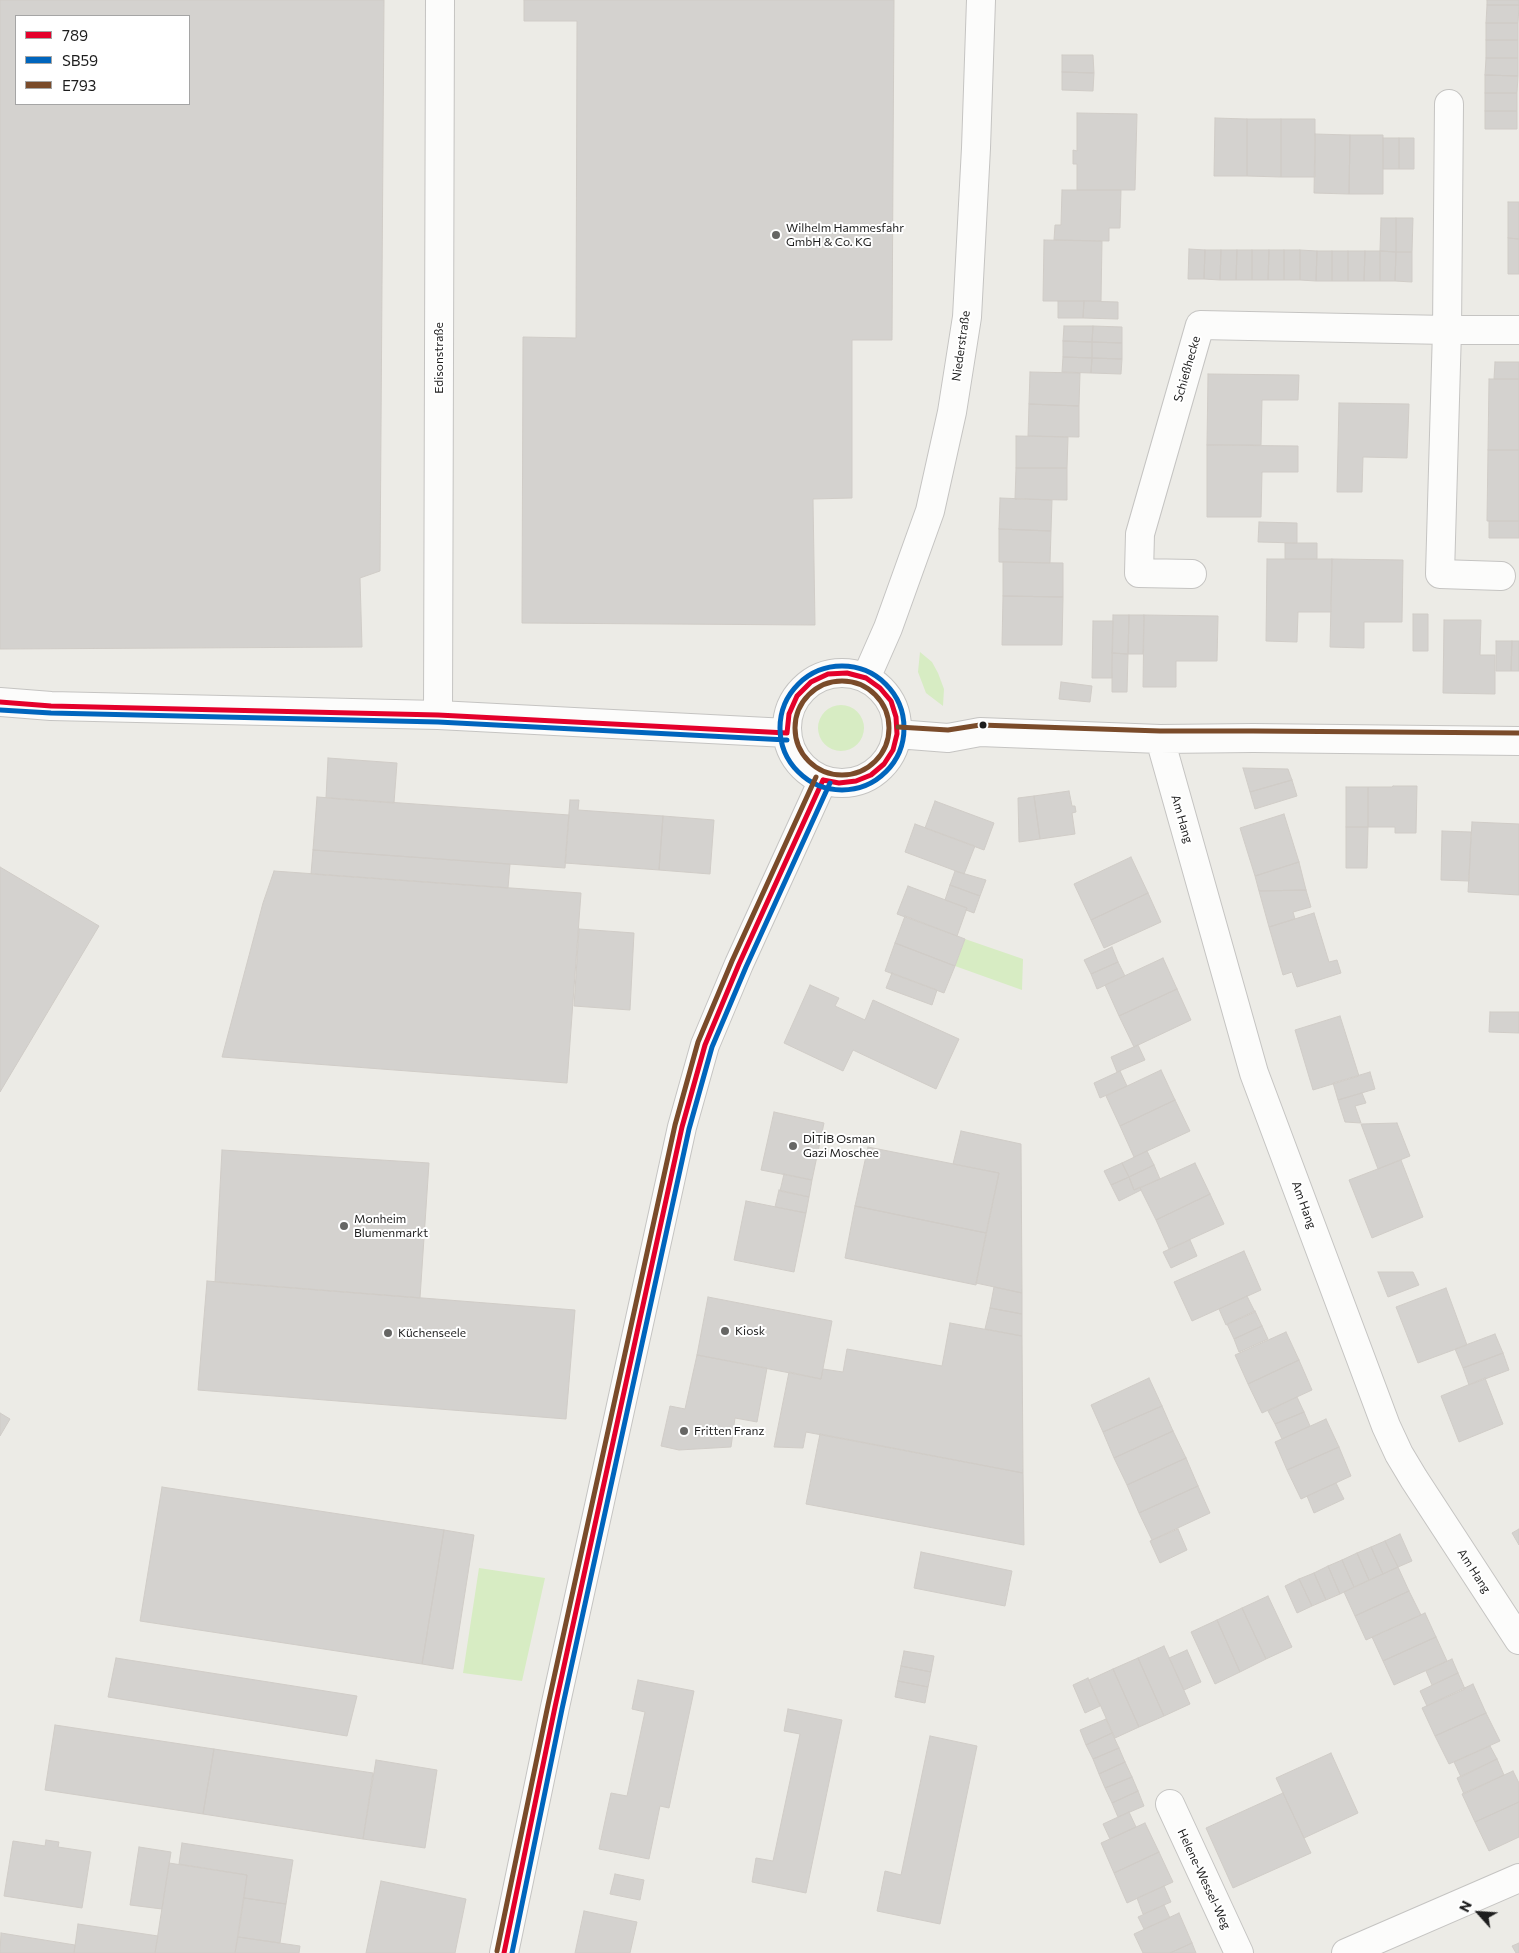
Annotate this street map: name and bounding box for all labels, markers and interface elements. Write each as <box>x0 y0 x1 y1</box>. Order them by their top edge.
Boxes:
legend <box>15 15 190 105</box>
text: 789 <box>62 26 88 44</box>
text: SB59 <box>62 51 98 69</box>
text: E793 <box>62 76 96 94</box>
place label: Wilhelm Hammesfahr GmbH & Co. KG <box>786 221 904 249</box>
marker: Wilhelm Hammesfahr GmbH & Co. KG <box>770 229 782 241</box>
street label: Niederstraße <box>949 310 973 382</box>
street label: Edisonstraße <box>432 322 446 394</box>
street label: Schießhecke <box>1171 334 1203 404</box>
unlabelled marker <box>978 720 988 730</box>
street label: Am Hang <box>1168 793 1196 845</box>
place label: DİTİB Osman Gazi Moschee <box>803 1132 879 1160</box>
marker: DİTİB Osman Gazi Moschee <box>787 1140 799 1152</box>
street label: Am Hang <box>1289 1179 1319 1231</box>
place label: Monheim Blumenmarkt <box>354 1212 428 1240</box>
marker: Monheim Blumenmarkt <box>338 1220 350 1232</box>
place label: Kiosk <box>735 1324 765 1338</box>
marker: Kiosk <box>719 1325 731 1337</box>
place label: Küchenseele <box>398 1326 466 1340</box>
marker: Küchenseele <box>382 1327 394 1339</box>
place label: Fritten Franz <box>694 1424 764 1438</box>
marker: Fritten Franz <box>678 1425 690 1437</box>
street label: Am Hang <box>1454 1546 1494 1596</box>
street label: Helene-Wessel-Weg <box>1174 1827 1234 1931</box>
north arrow <box>1454 1888 1504 1938</box>
text: N <box>1455 1898 1475 1915</box>

